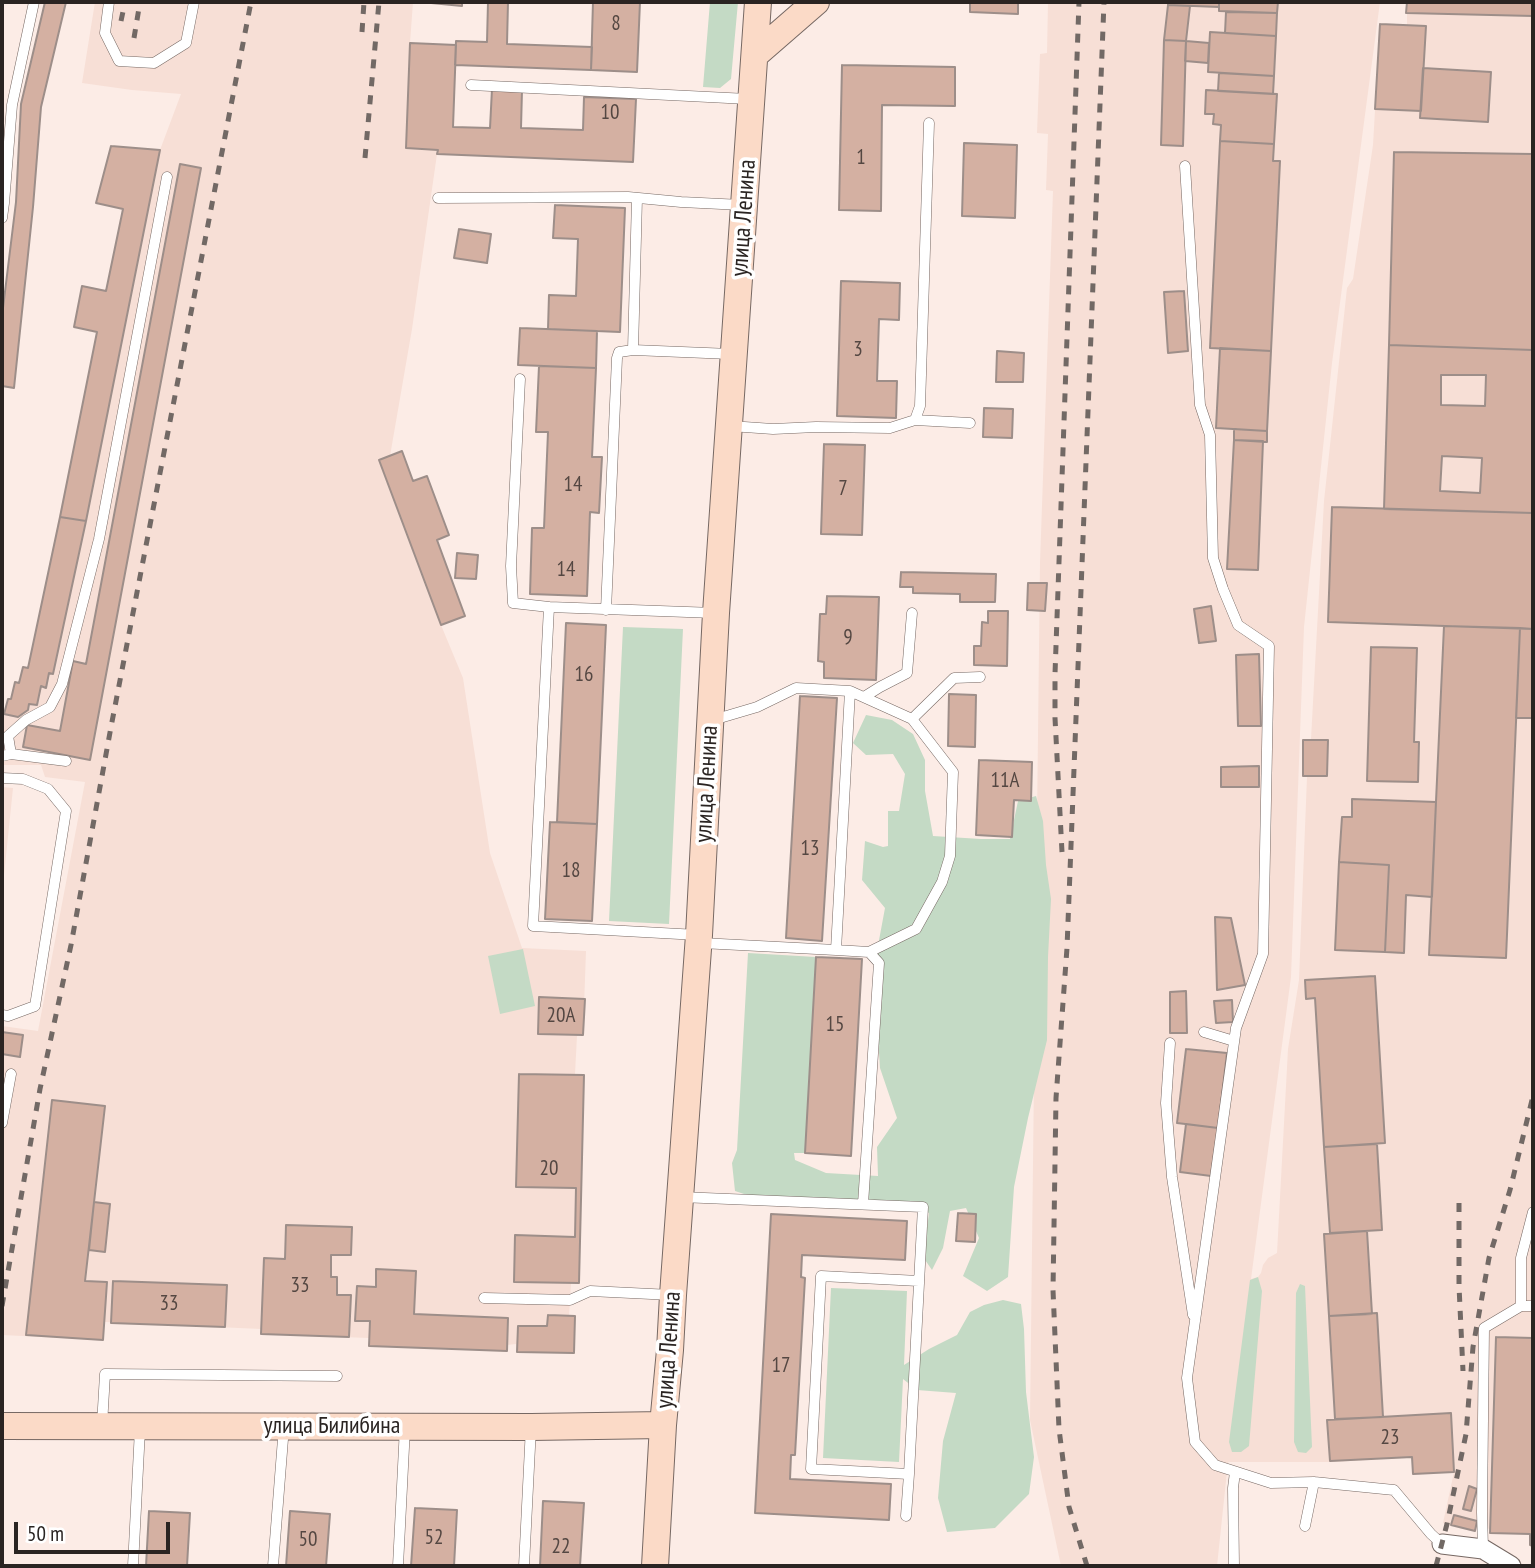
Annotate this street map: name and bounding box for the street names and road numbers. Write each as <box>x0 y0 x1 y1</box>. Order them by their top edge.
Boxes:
street label: улица Ленина <box>726 159 762 277</box>
street label: улица Ленина <box>690 725 724 843</box>
street label: улица Ленина <box>651 1291 687 1409</box>
street label: улица Билибина <box>264 1412 400 1440</box>

